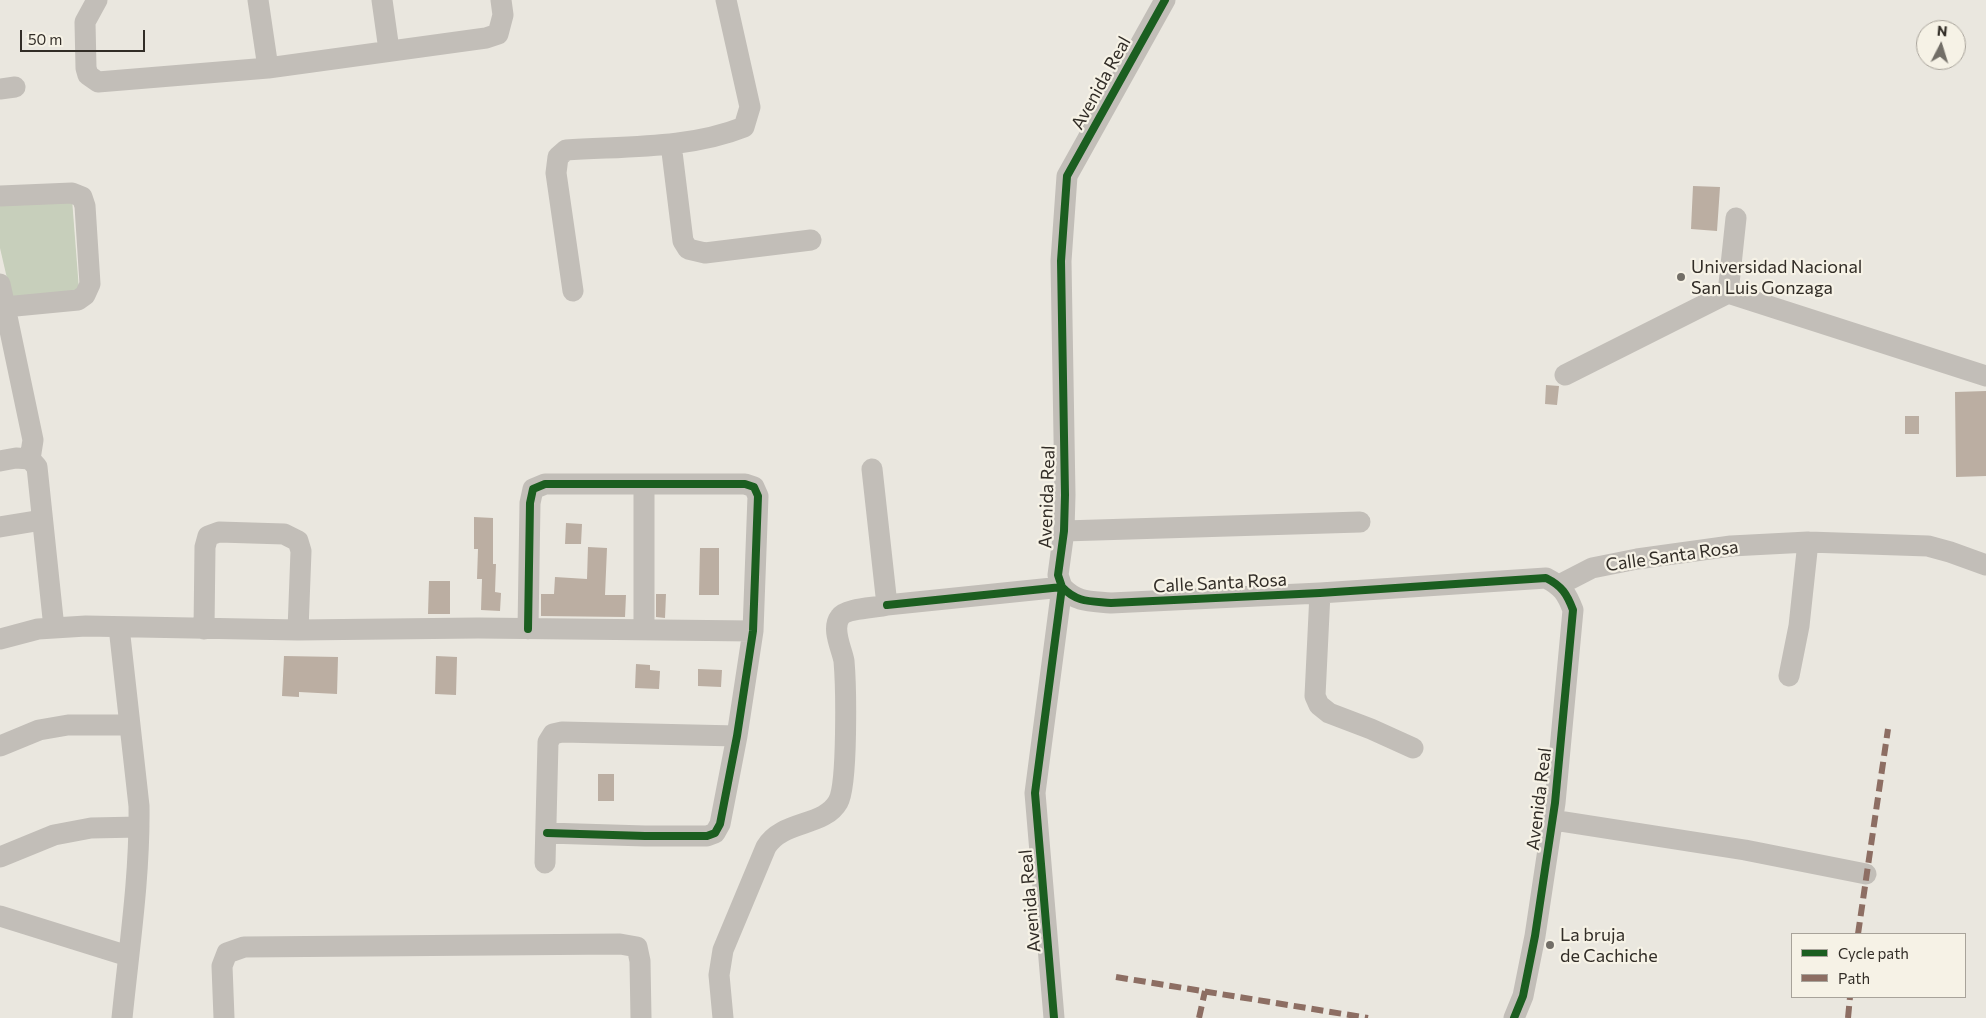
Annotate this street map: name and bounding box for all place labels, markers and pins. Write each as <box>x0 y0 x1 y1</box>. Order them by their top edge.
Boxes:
place label: Universidad Nacional San Luis Gonzaga <box>1691 256 1862 298</box>
marker: Universidad Nacional San Luis Gonzaga <box>1675 271 1687 283</box>
place label: La bruja de Cachiche <box>1560 924 1658 966</box>
marker: La bruja de Cachiche <box>1544 939 1556 951</box>

